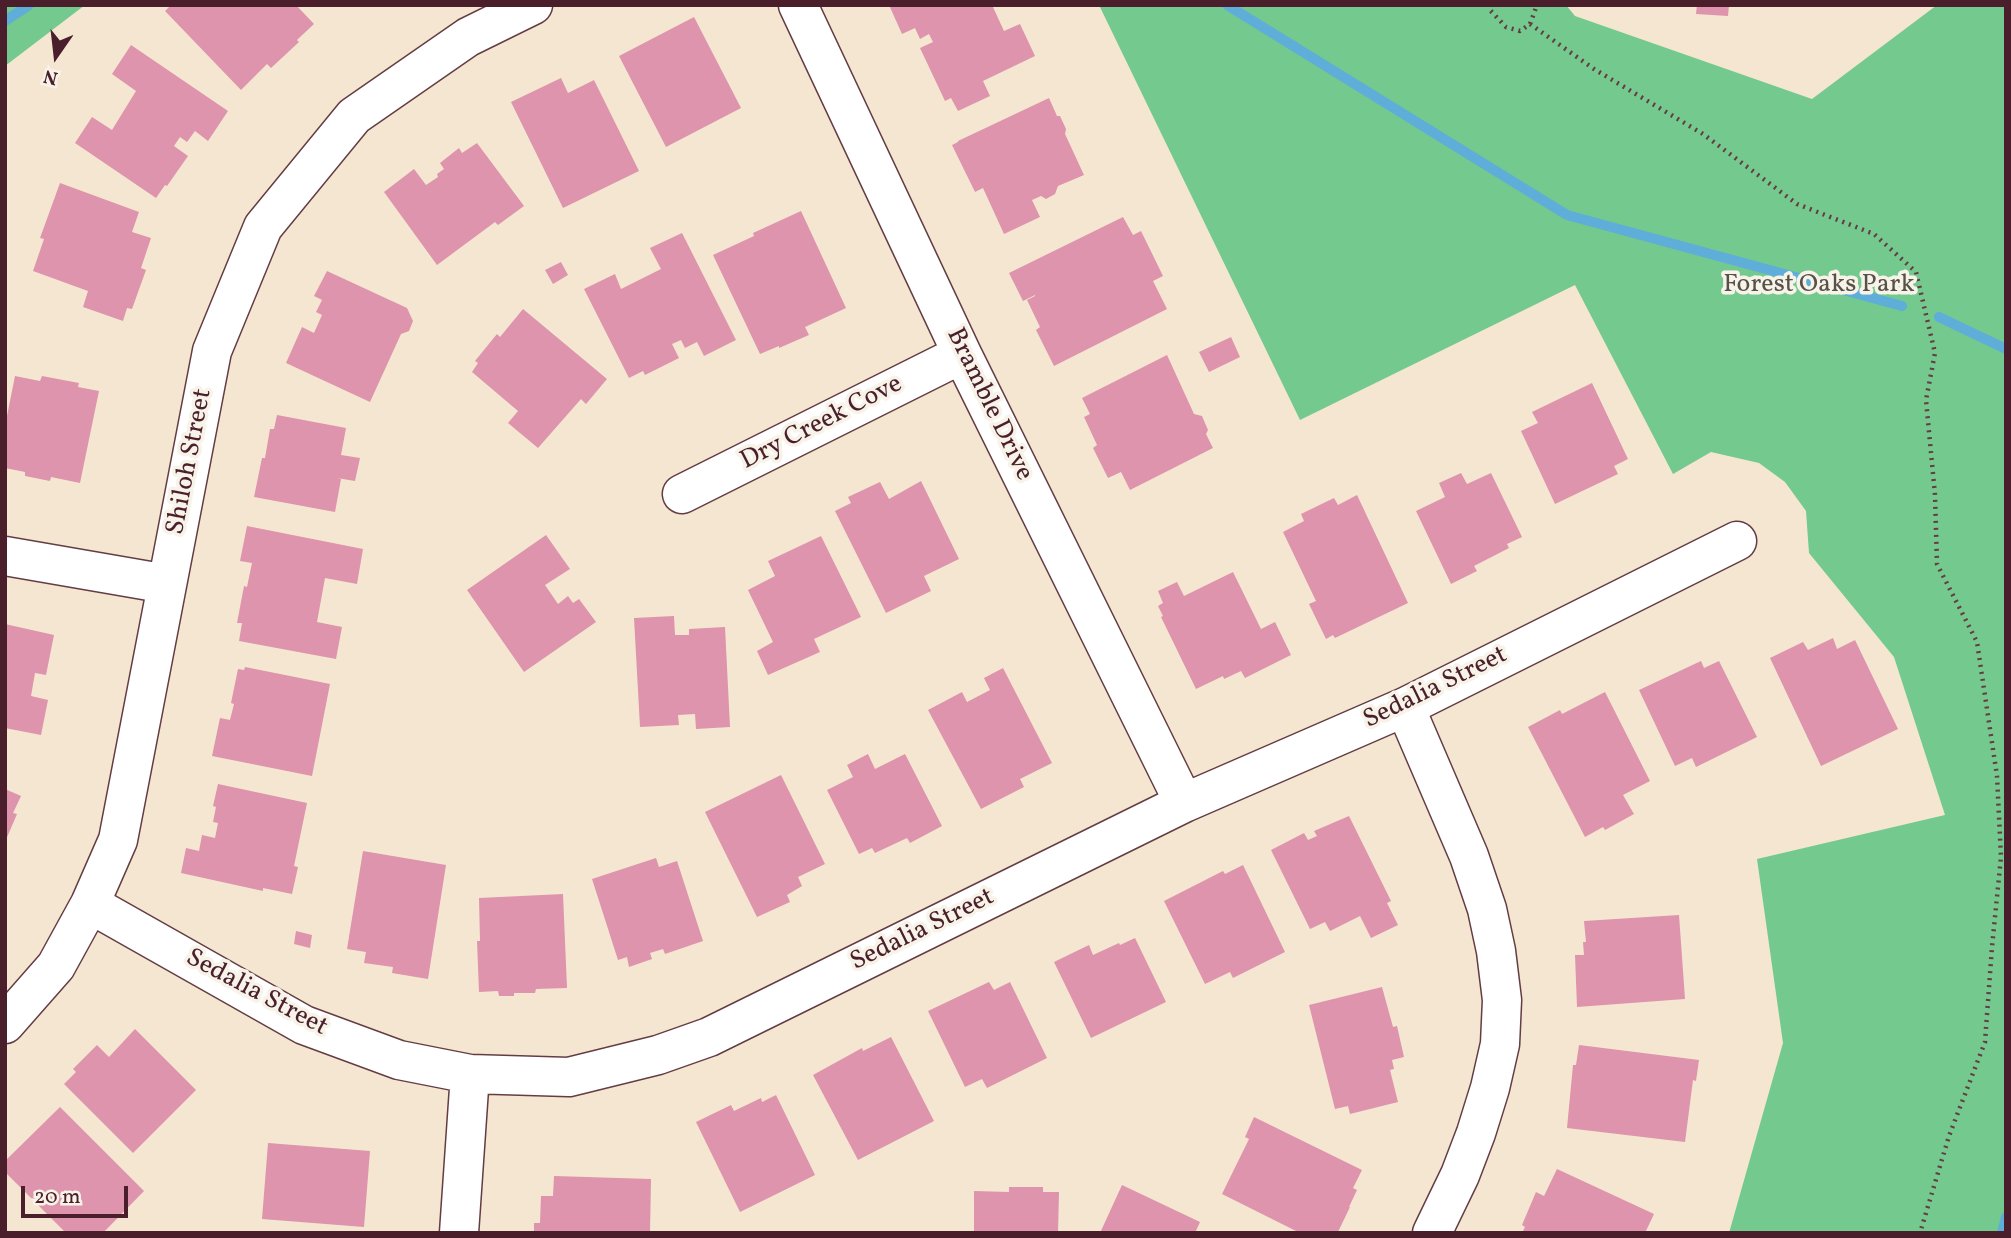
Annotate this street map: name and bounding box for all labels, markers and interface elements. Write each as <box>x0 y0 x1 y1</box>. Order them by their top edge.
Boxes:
north arrow <box>21 21 91 91</box>
text: N <box>41 62 61 91</box>
park label: Forest Oaks Park <box>1723 270 1915 302</box>
street label: Bramble Drive <box>938 324 1038 486</box>
street label: Dry Creek Cove <box>736 370 908 478</box>
street label: Shiloh Street <box>162 386 220 538</box>
street label: Sedalia Street <box>1359 641 1513 737</box>
street label: Sedalia Street <box>846 883 1000 979</box>
street label: Sedalia Street <box>180 944 332 1044</box>
scale bar <box>24 1172 131 1216</box>
text: 20 m <box>34 1183 80 1212</box>

